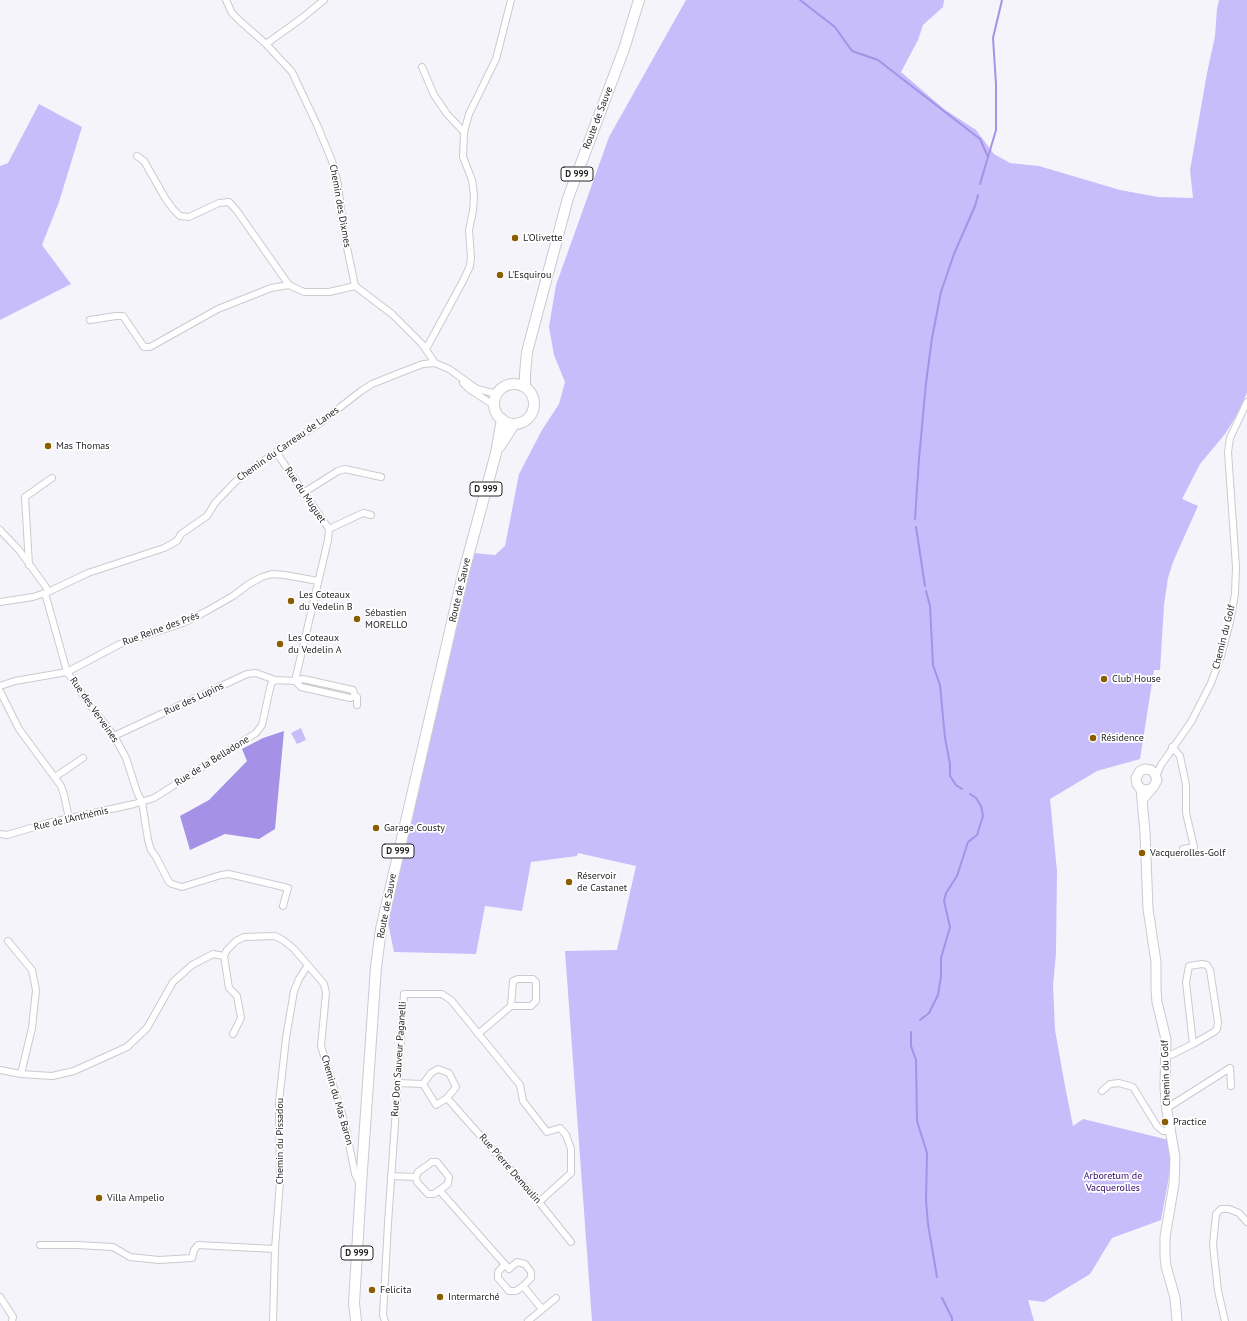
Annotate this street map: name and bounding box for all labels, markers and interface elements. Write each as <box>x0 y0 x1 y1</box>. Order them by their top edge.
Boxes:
street label: Route de Sauve <box>581 85 615 151</box>
street label: Chemin des Dixmes <box>327 163 353 249</box>
road number: D 999 <box>561 167 593 181</box>
place label: L'Olivette <box>523 232 563 244</box>
marker: L'Olivette <box>510 233 520 243</box>
place label: L'Esquirou <box>508 269 551 281</box>
marker: L'Esquirou <box>495 270 505 280</box>
street label: Chemin du Carreau de Lanes <box>235 404 341 484</box>
place label: Mas Thomas <box>56 440 109 452</box>
marker: Mas Thomas <box>43 441 53 451</box>
street label: Rue du Muguet <box>282 465 328 525</box>
road number: D 999 <box>470 482 502 496</box>
street label: Route de Sauve <box>447 557 473 623</box>
place label: Les Coteaux du Vedelin B <box>299 589 353 612</box>
marker: Les Coteaux du Vedelin B <box>286 596 296 606</box>
street label: Chemin du Golf <box>1210 603 1238 671</box>
place label: Sébastien MORELLO <box>365 607 408 630</box>
street label: Rue Reine des Prés <box>121 610 201 648</box>
marker: Sébastien MORELLO <box>352 614 362 624</box>
place label: Les Coteaux du Vedelin A <box>288 632 342 656</box>
marker: Les Coteaux du Vedelin A <box>275 639 285 649</box>
place label: Club House <box>1112 673 1161 685</box>
marker: Club House <box>1099 674 1109 684</box>
street label: Rue des Verveines <box>67 675 121 745</box>
street label: Rue des Lupins <box>162 680 226 718</box>
place label: Résidence <box>1101 732 1144 744</box>
street label: Rue de la Belladone <box>172 733 252 789</box>
marker: Résidence <box>1088 733 1098 743</box>
street label: Rue de l'Anthémis <box>32 805 110 833</box>
place label: Garage Cousty <box>384 822 445 834</box>
marker: Garage Cousty <box>371 823 381 833</box>
road number: D 999 <box>382 844 414 858</box>
place label: Vacquerolles-Golf <box>1150 847 1225 859</box>
marker: Vacquerolles-Golf <box>1137 848 1147 858</box>
place label: Réservoir de Castanet <box>577 870 627 894</box>
street label: Route de Sauve <box>375 873 399 939</box>
marker: Réservoir de Castanet <box>564 877 574 887</box>
street label: Rue Don Sauveur Paganelli <box>389 1001 409 1117</box>
street label: Chemin du Golf <box>1159 1040 1173 1106</box>
street label: Chemin du Mas Baron <box>318 1053 356 1147</box>
street label: Chemin du Pissadou <box>274 1098 286 1184</box>
place label: Practice <box>1173 1116 1207 1128</box>
marker: Practice <box>1160 1117 1170 1127</box>
street label: Rue Pierre Demoulin <box>476 1132 544 1206</box>
park label: Arboretum de Vacquerolles <box>1084 1170 1142 1194</box>
place label: Villa Ampelio <box>107 1192 164 1204</box>
marker: Villa Ampelio <box>94 1193 104 1203</box>
road number: D 999 <box>341 1246 373 1260</box>
place label: Felicita <box>380 1284 411 1296</box>
marker: Felicita <box>367 1285 377 1295</box>
place label: Intermarché <box>448 1291 500 1303</box>
marker: Intermarché <box>435 1292 445 1302</box>

